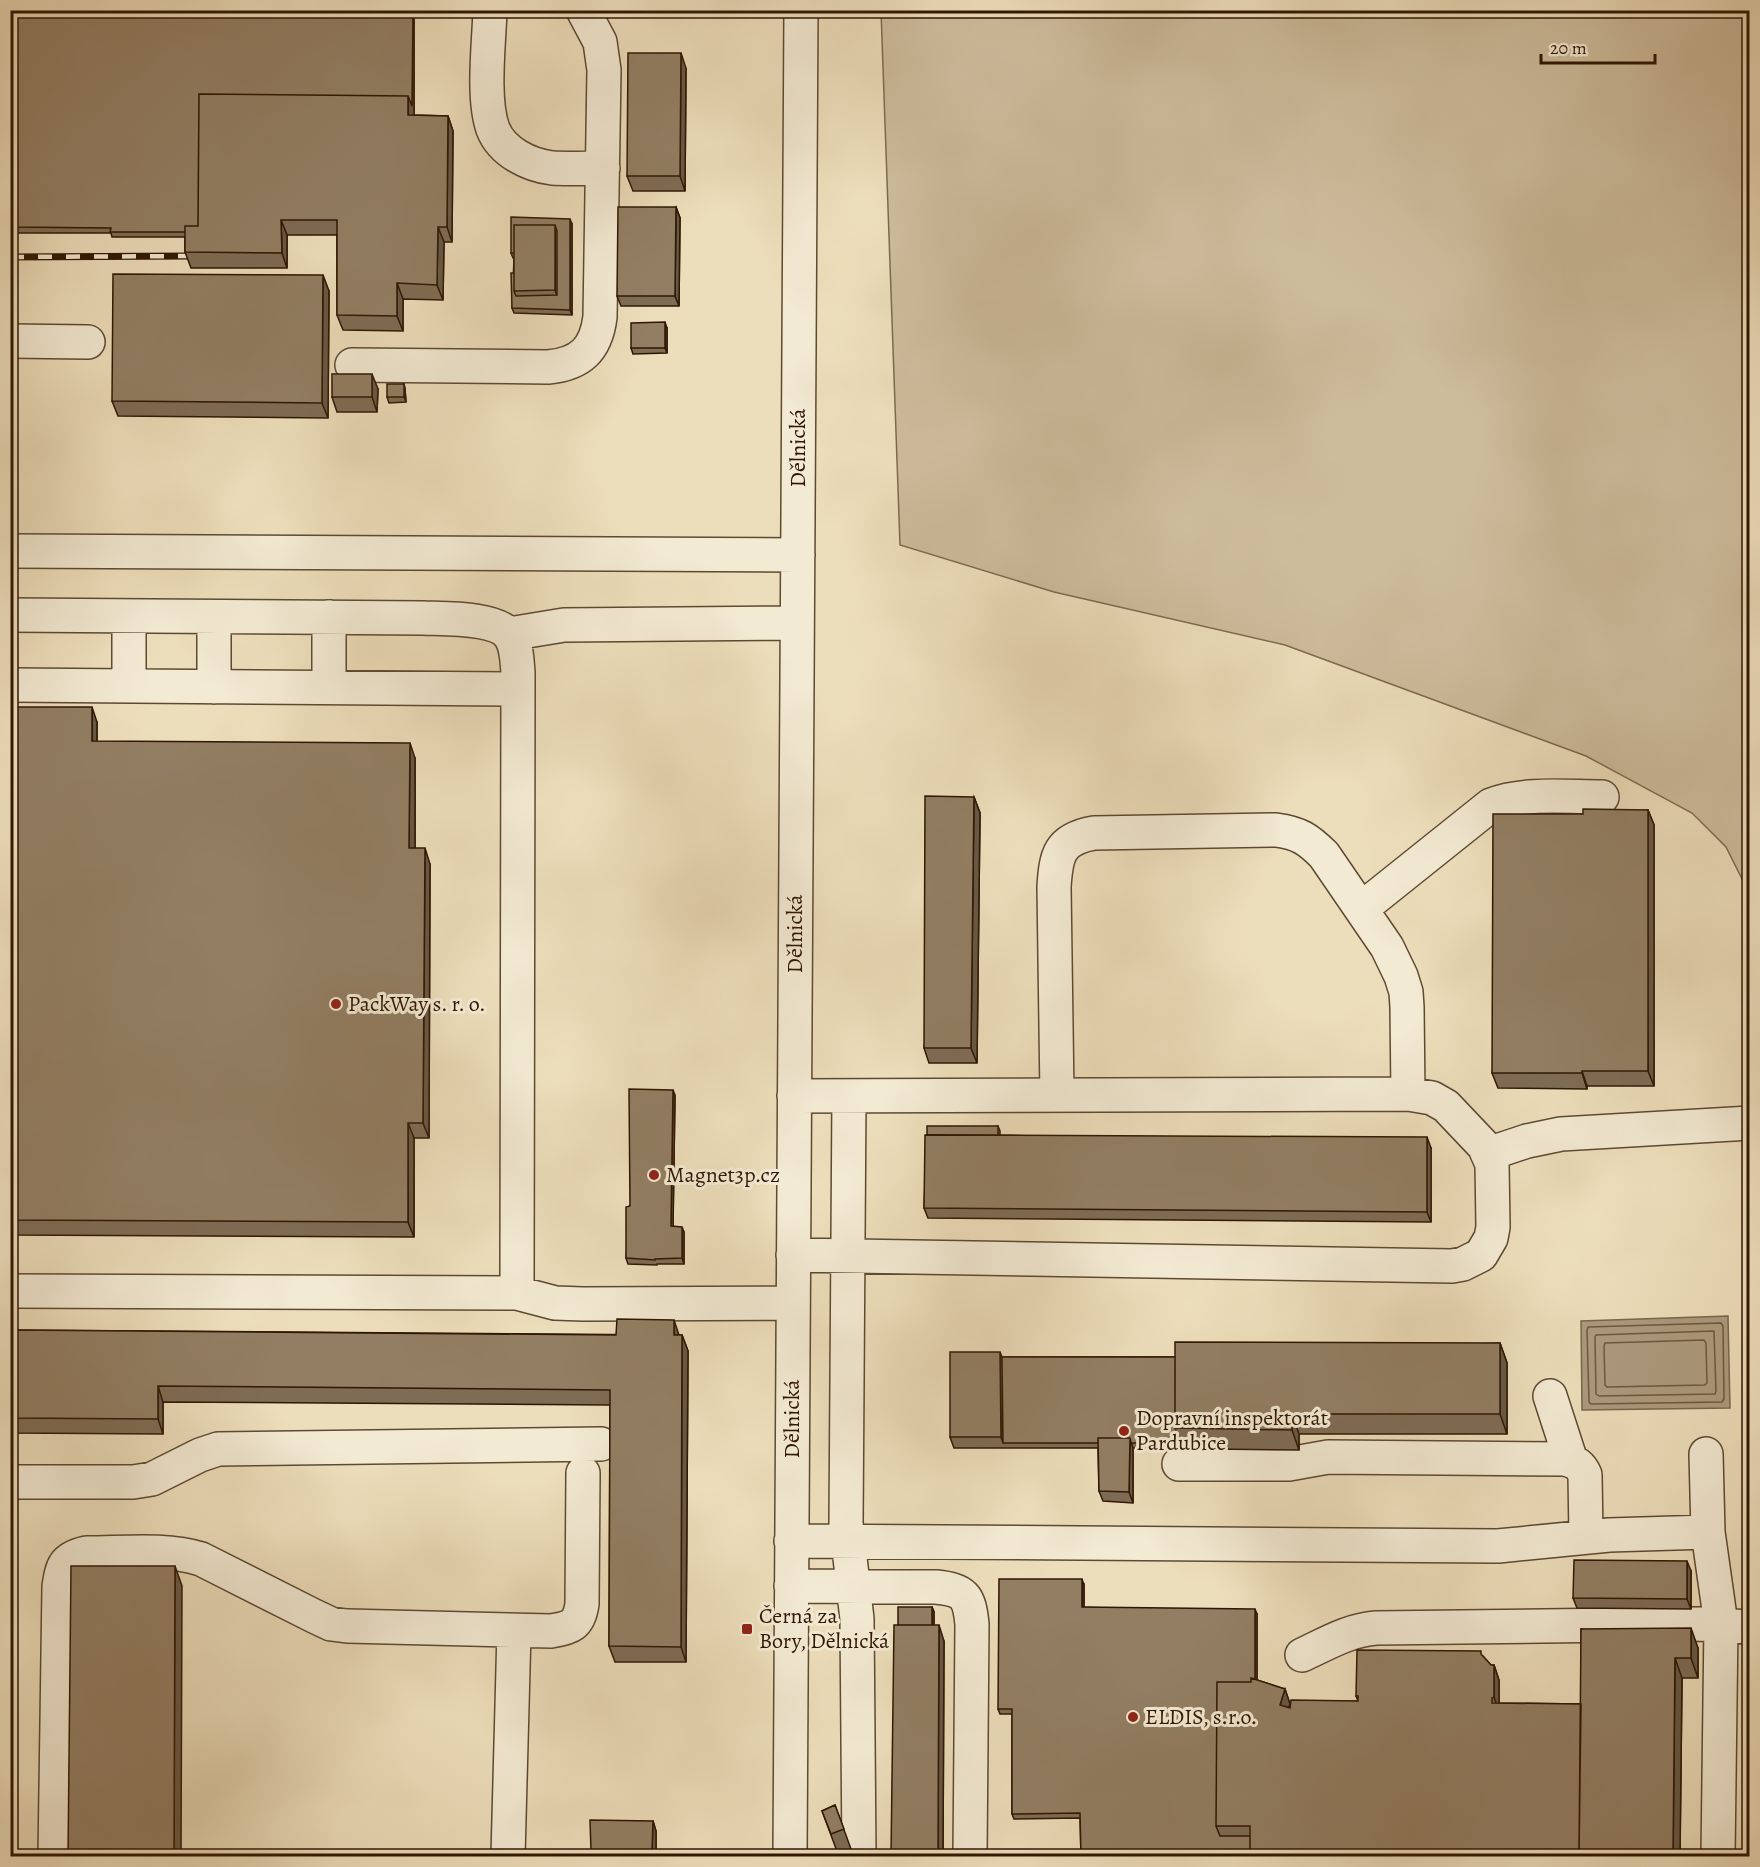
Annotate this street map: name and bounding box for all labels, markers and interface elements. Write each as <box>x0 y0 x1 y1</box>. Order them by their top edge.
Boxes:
scale bar <box>1541 27 1655 65</box>
text: 20 m <box>1550 36 1587 60</box>
street label: Dělnická <box>783 408 813 488</box>
street label: Dělnická <box>780 894 810 974</box>
place label: PackWay s. r. o. <box>348 989 486 1019</box>
marker: PackWay s. r. o. <box>329 997 343 1011</box>
place label: Magnet3p.cz <box>666 1160 780 1190</box>
marker: Magnet3p.cz <box>647 1168 661 1182</box>
street label: Dělnická <box>777 1379 807 1459</box>
place label: Dopravní inspektorát Pardubice <box>1136 1403 1328 1458</box>
marker: Dopravní inspektorát Pardubice <box>1117 1424 1131 1438</box>
place label: Černá za Bory, Dělnická <box>759 1601 890 1656</box>
marker: Černá za Bory, Dělnická <box>740 1622 754 1636</box>
place label: ELDIS, s.r.o. <box>1145 1702 1257 1732</box>
marker: ELDIS, s.r.o. <box>1126 1710 1140 1724</box>

